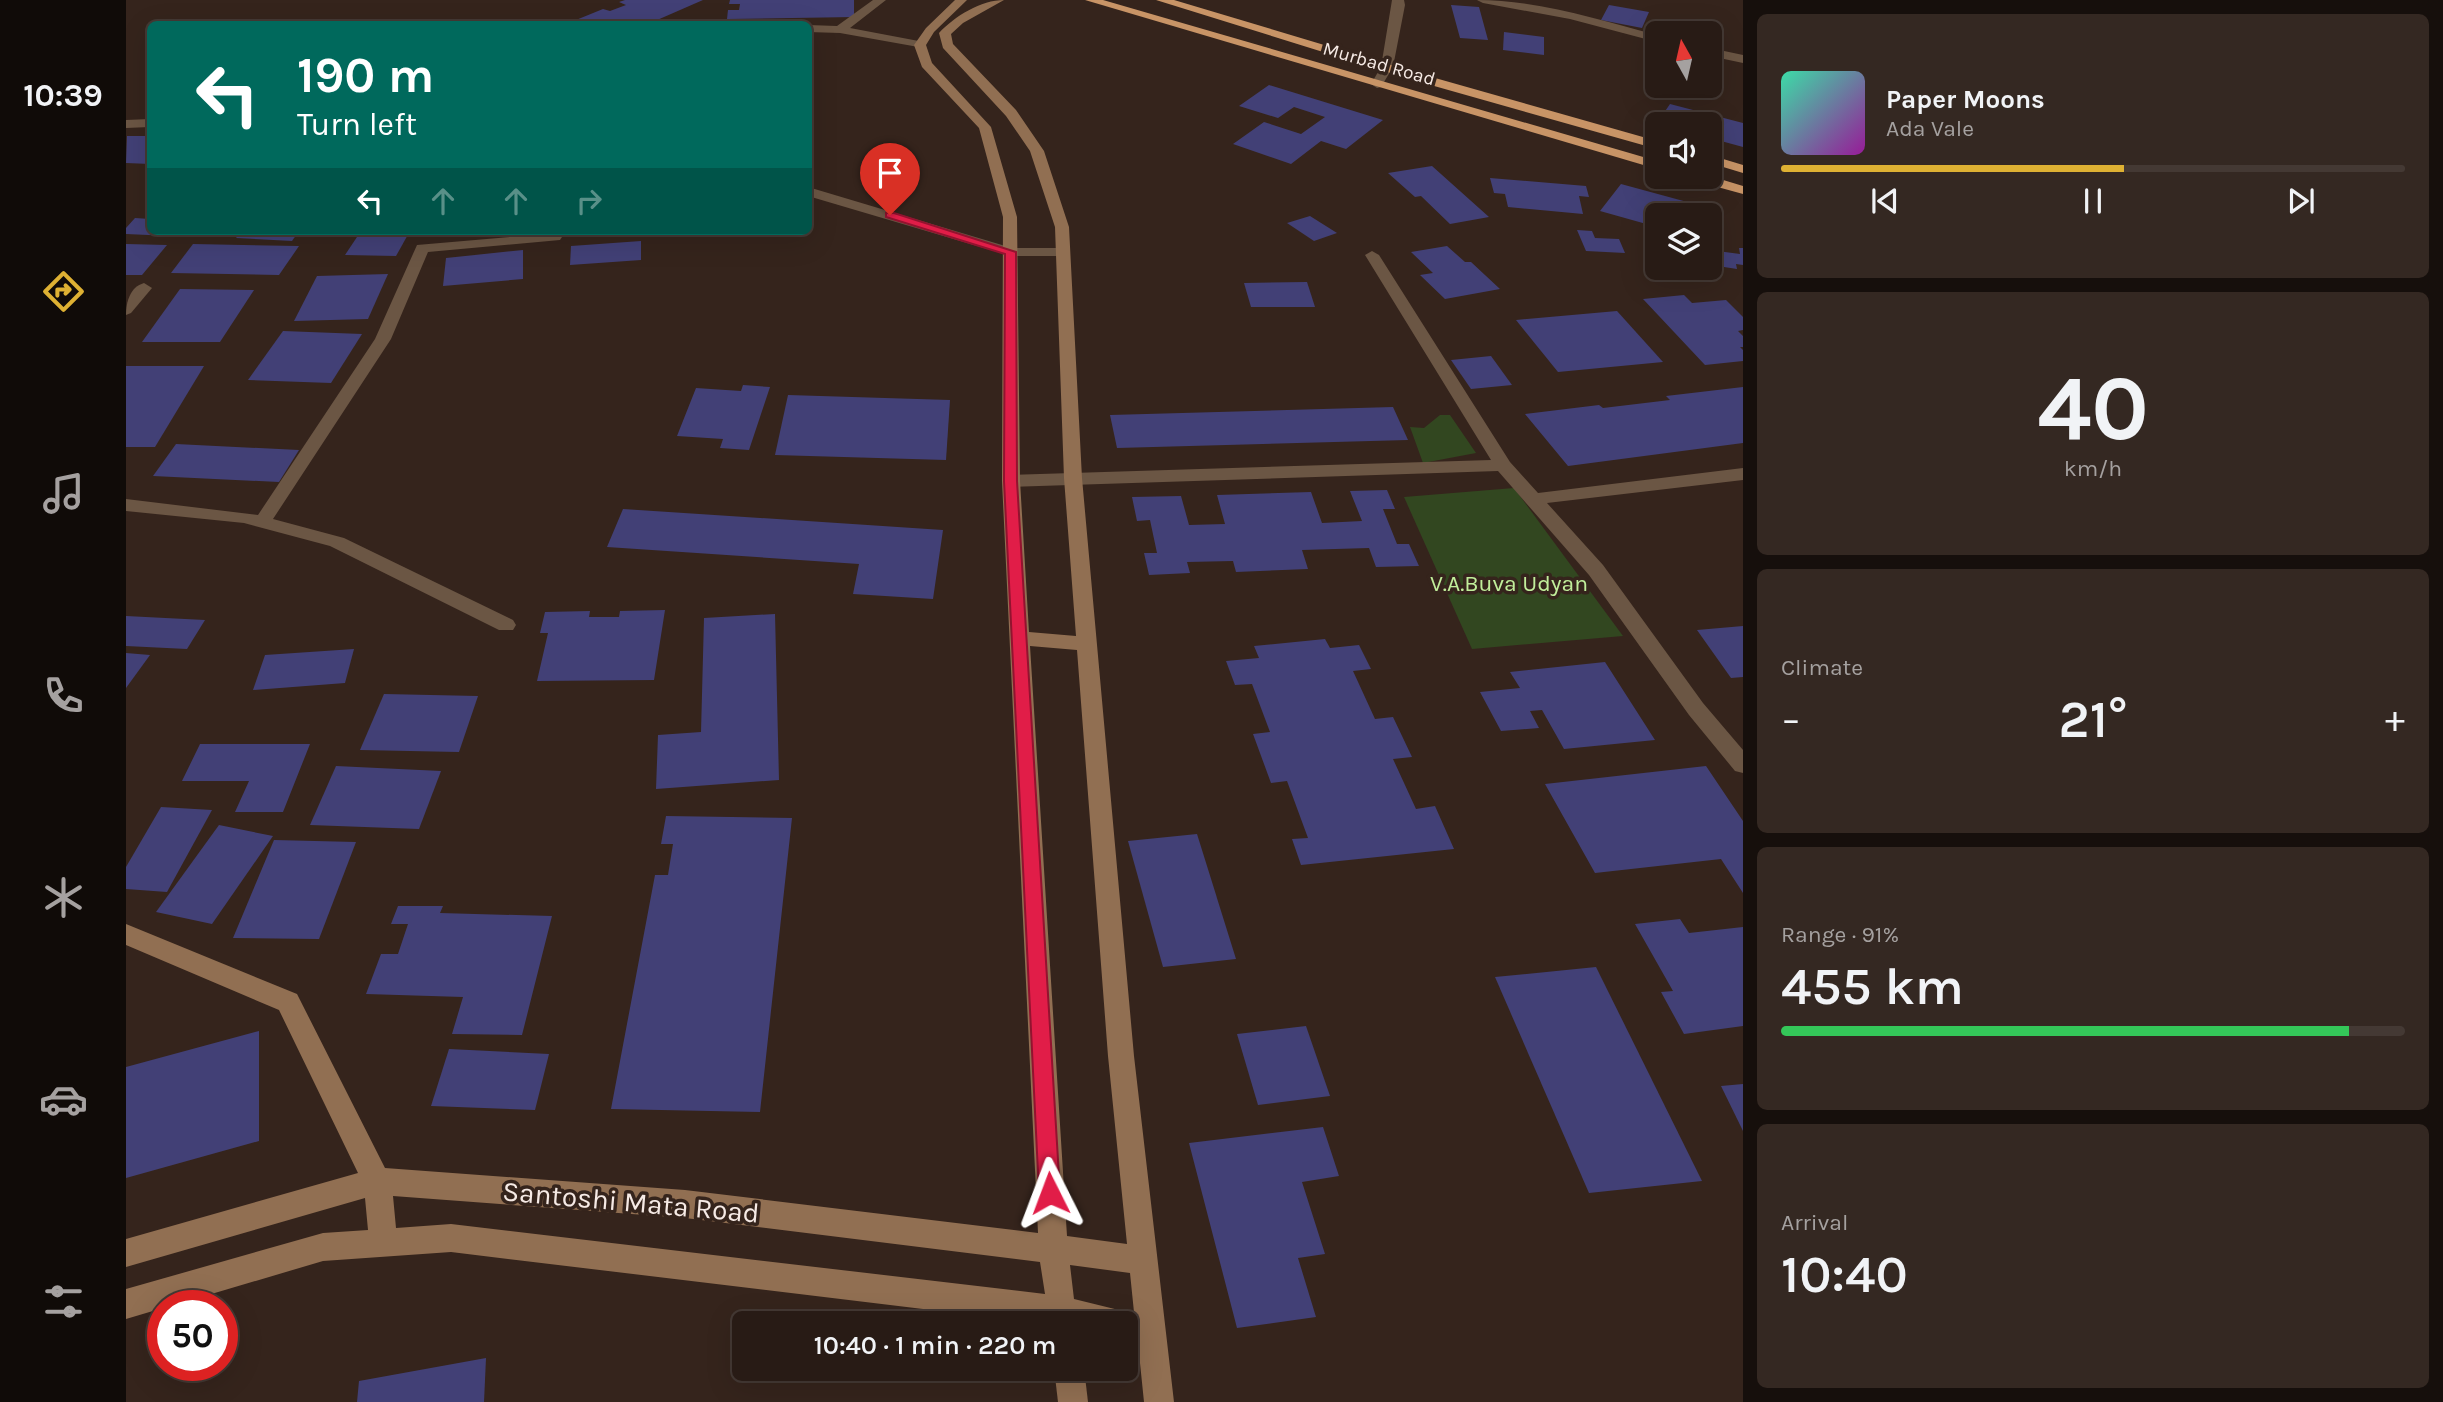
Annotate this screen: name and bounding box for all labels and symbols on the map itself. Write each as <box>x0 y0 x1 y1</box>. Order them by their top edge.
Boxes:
north arrow <box>1645 21 1722 98</box>
street label: Murbad Road <box>1320 37 1438 91</box>
pin <box>860 143 920 215</box>
park label: V.A.Buva Udyan <box>1430 570 1588 597</box>
position arrow <box>1013 1156 1087 1230</box>
street label: Santoshi Mata Road <box>501 1174 761 1230</box>
speed limit sign: 50 <box>147 1290 238 1381</box>

